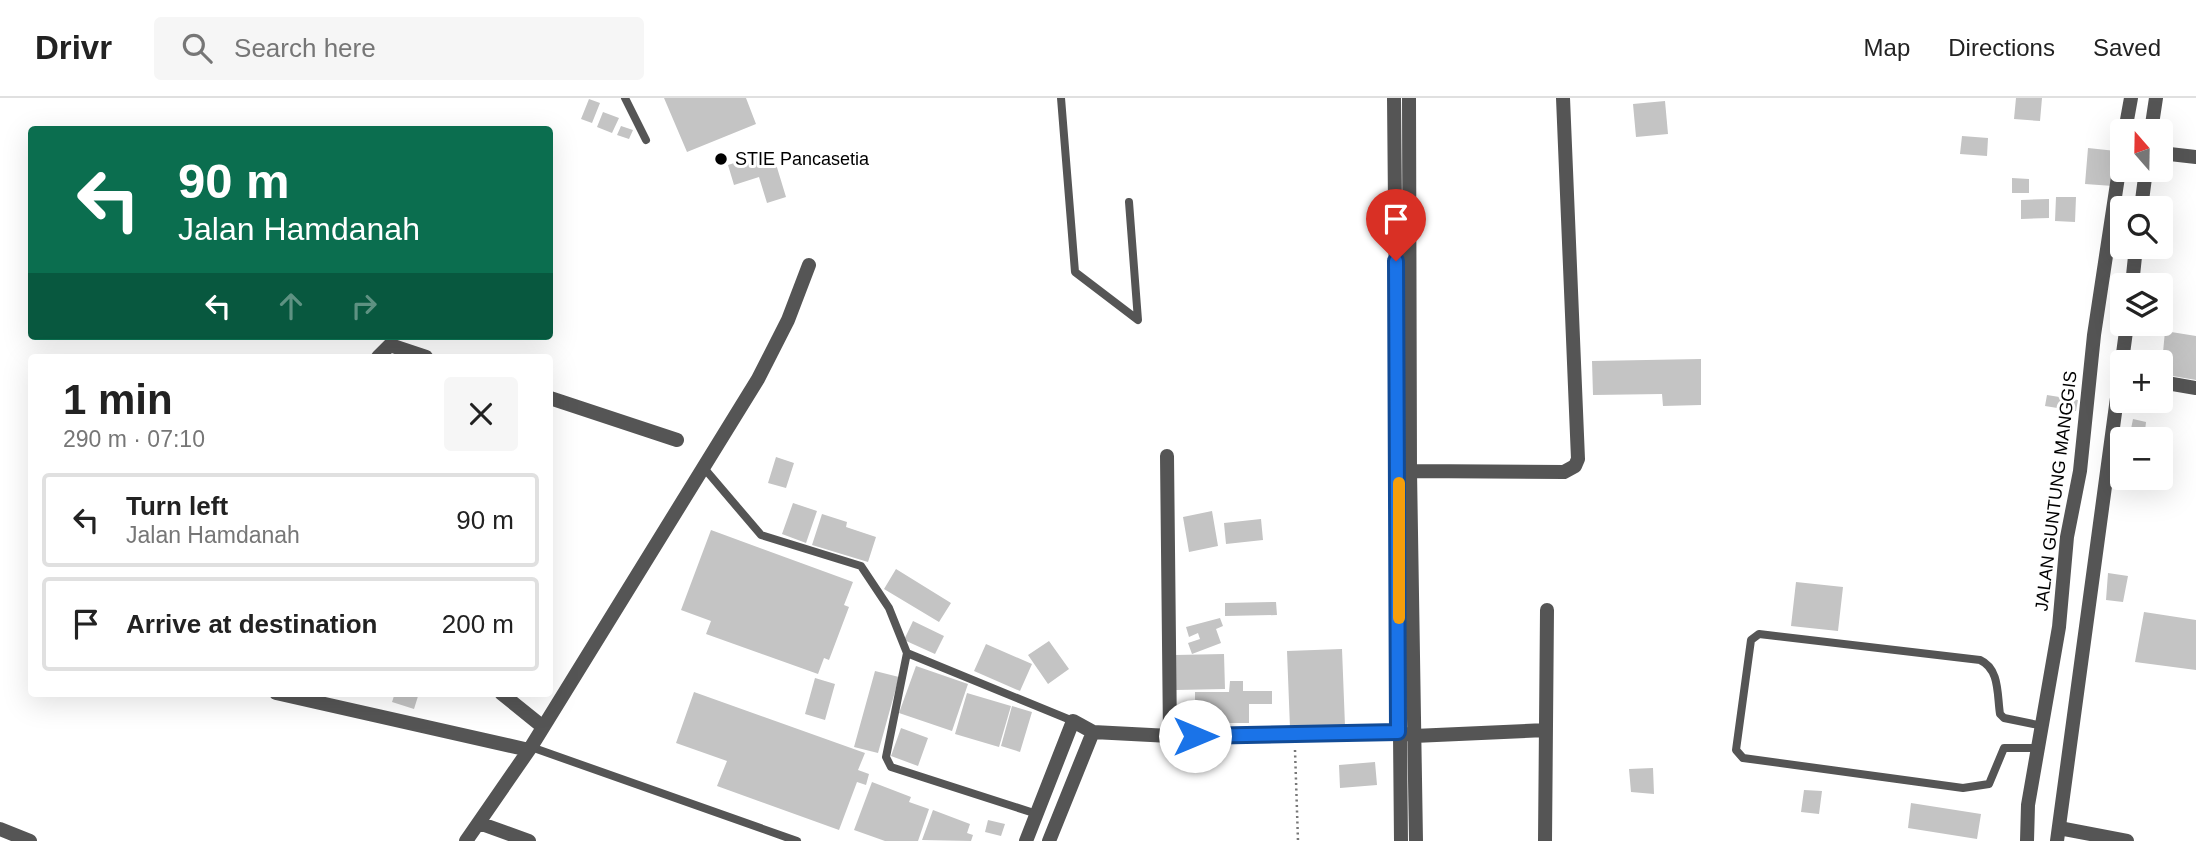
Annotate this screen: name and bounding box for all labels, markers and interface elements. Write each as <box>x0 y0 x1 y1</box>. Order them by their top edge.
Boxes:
search box <box>154 17 644 80</box>
text: Drivr <box>35 29 112 66</box>
icon: search <box>178 29 216 67</box>
text: Search here <box>234 33 376 63</box>
text: Map <box>1864 34 1910 61</box>
text: Directions <box>1948 34 2055 61</box>
text: Saved <box>2093 34 2161 61</box>
north arrow <box>2110 119 2174 182</box>
map controls <box>2110 119 2173 490</box>
place label: STIE Pancasetia <box>735 149 870 169</box>
marker: STIE Pancasetia <box>713 151 729 167</box>
icon: left <box>63 154 154 245</box>
text: 90 m <box>178 154 290 208</box>
pin <box>1366 189 1426 261</box>
button: search <box>2110 196 2173 259</box>
icon: arrive <box>1377 200 1415 238</box>
text: Jalan Hamdanah <box>178 211 420 247</box>
button: layers <box>2110 273 2173 336</box>
icon: left <box>199 287 237 325</box>
icon: ahead <box>272 287 310 325</box>
icon: right <box>345 287 383 325</box>
button: + <box>2110 350 2173 413</box>
street label: JALAN GUNTUNG MANGGIS <box>2031 370 2081 612</box>
text: 1 min <box>63 376 173 423</box>
button: close <box>444 377 518 451</box>
text: 290 m · 07:10 <box>63 426 205 452</box>
button: − <box>2110 427 2173 490</box>
text: Turn left <box>126 491 228 521</box>
icon: left <box>67 501 105 539</box>
text: 90 m <box>456 505 514 535</box>
text: Jalan Hamdanah <box>126 522 300 548</box>
icon: arrive <box>67 605 105 643</box>
text: Arrive at destination <box>126 609 377 639</box>
text: 200 m <box>442 609 514 639</box>
position arrow <box>1158 699 1232 773</box>

